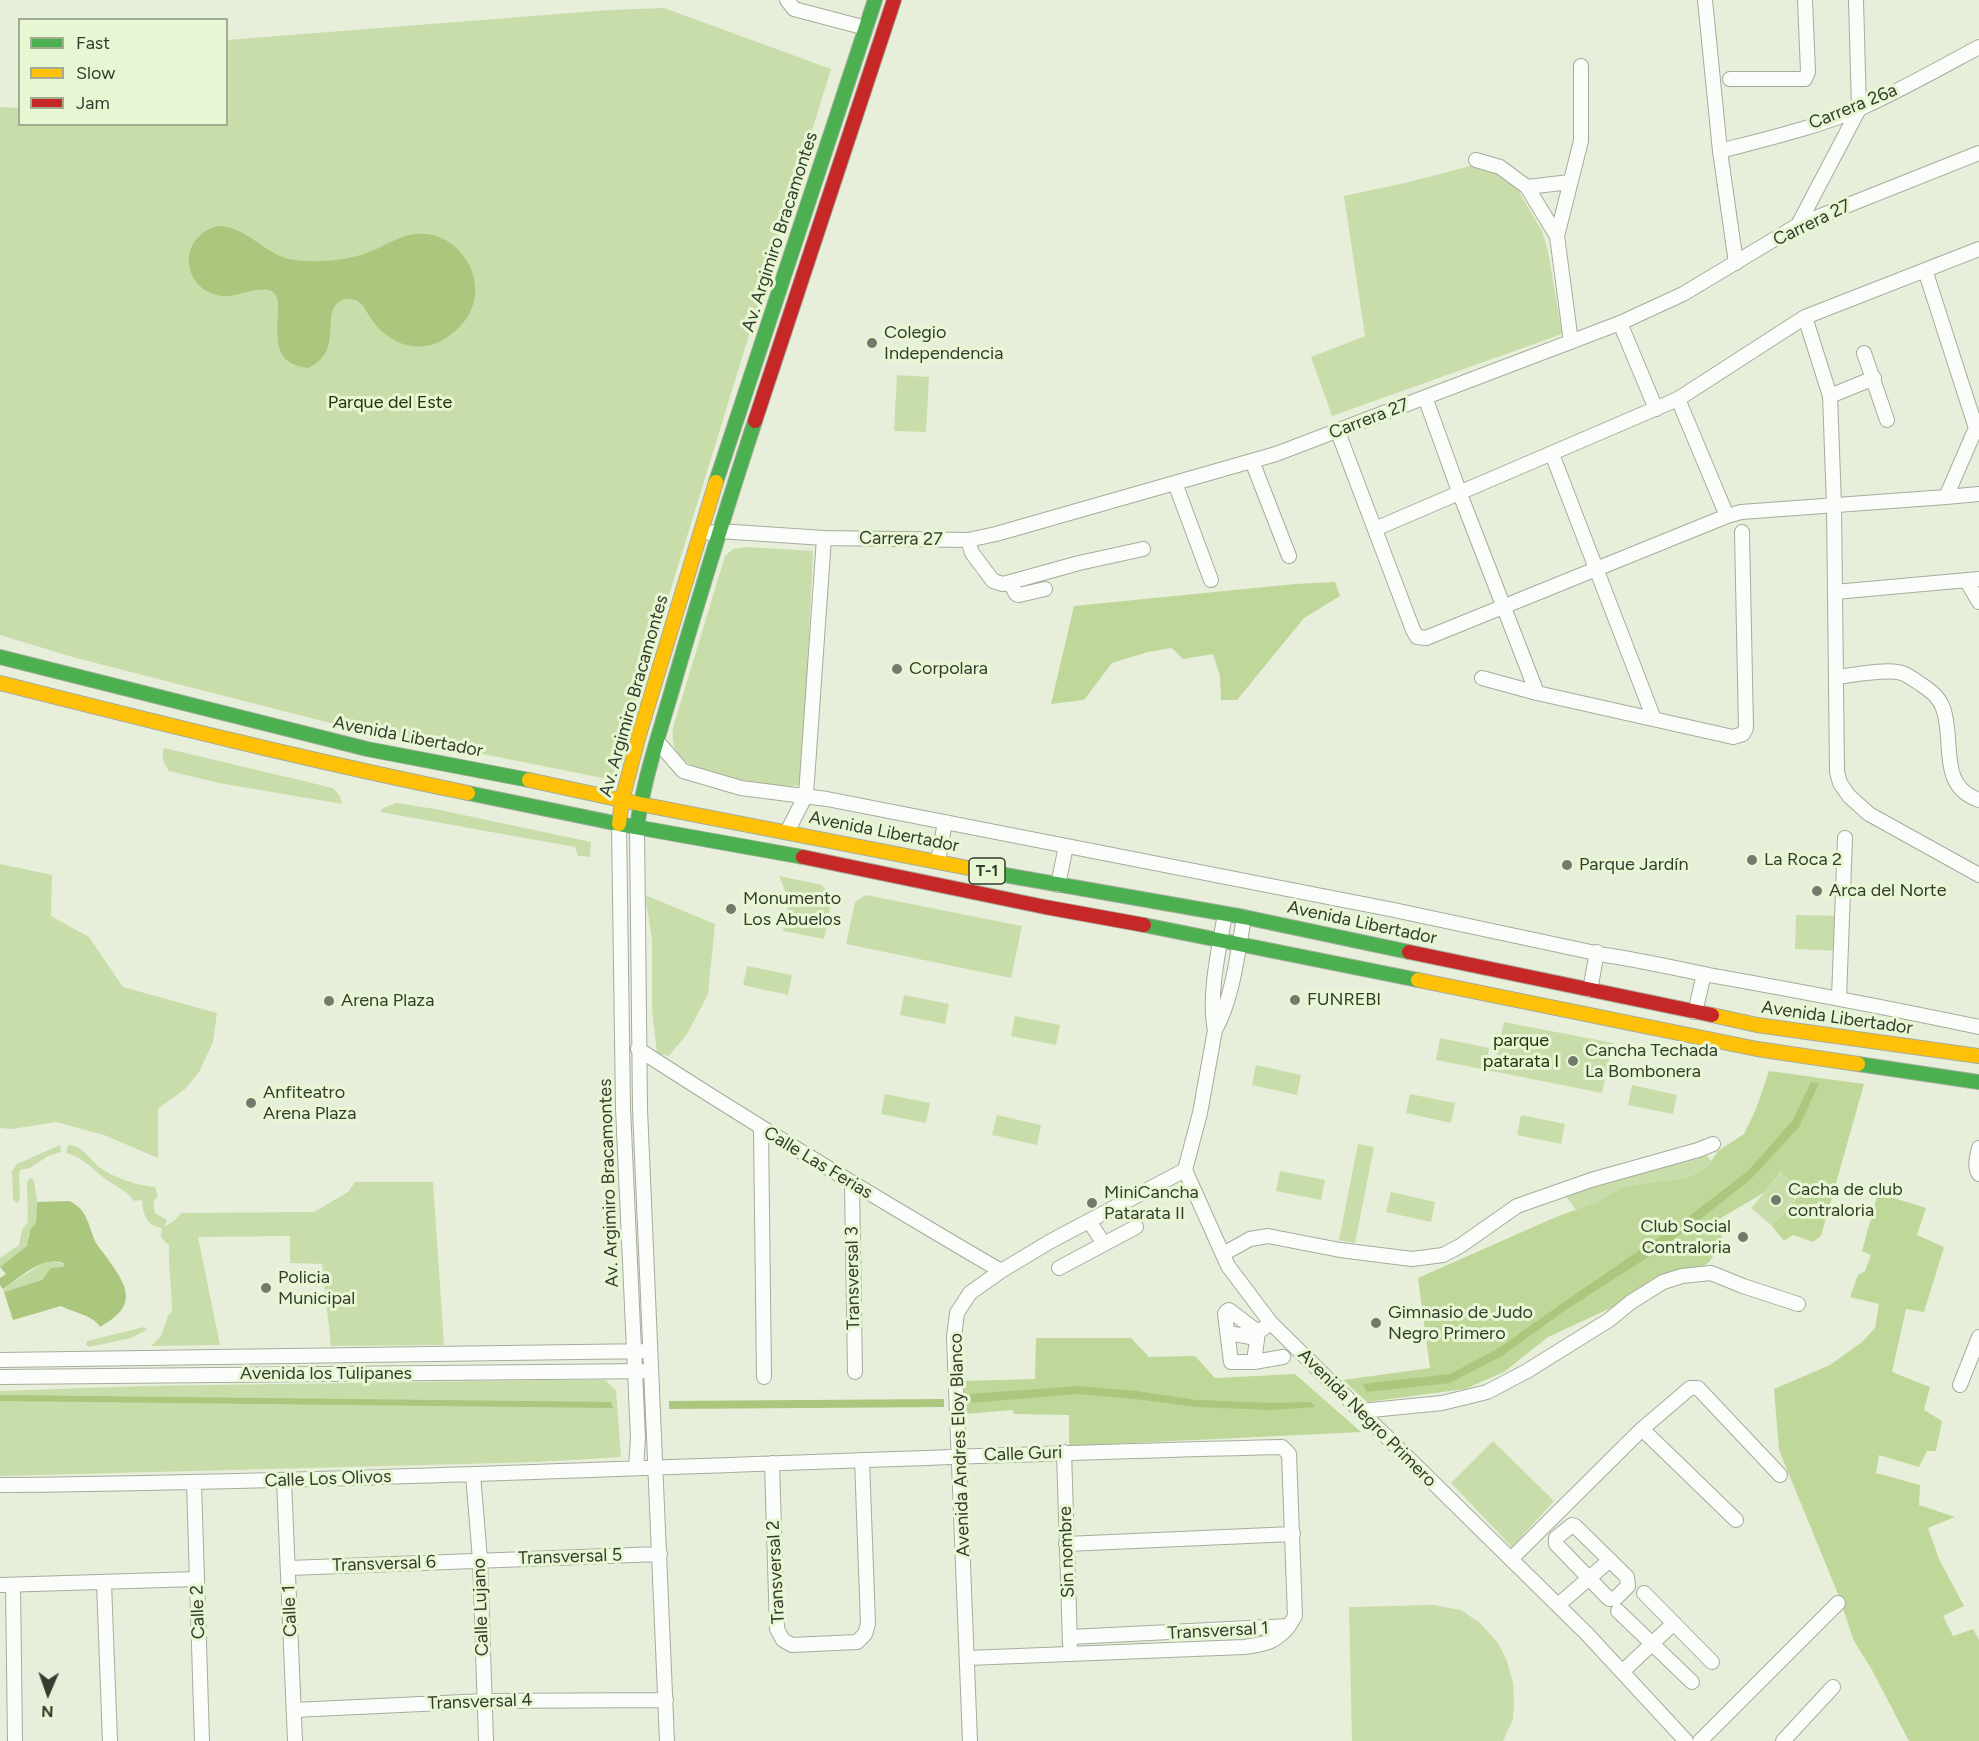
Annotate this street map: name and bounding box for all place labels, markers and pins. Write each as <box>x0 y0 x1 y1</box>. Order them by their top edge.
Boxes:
place label: Colegio Independencia <box>884 322 1003 364</box>
marker: Colegio Independencia <box>865 336 879 350</box>
place label: Corpolara <box>909 658 988 680</box>
marker: Corpolara <box>890 662 904 676</box>
place label: La Roca 2 <box>1764 849 1842 871</box>
marker: La Roca 2 <box>1745 853 1759 867</box>
place label: Parque Jardín <box>1579 854 1689 876</box>
marker: Parque Jardín <box>1560 858 1574 872</box>
place label: Arca del Norte <box>1829 880 1946 902</box>
marker: Arca del Norte <box>1810 884 1824 898</box>
place label: Monumento Los Abuelos <box>743 888 841 930</box>
marker: Monumento Los Abuelos <box>724 902 738 916</box>
place label: FUNREBI <box>1307 989 1381 1011</box>
place label: Arena Plaza <box>341 990 434 1012</box>
marker: FUNREBI <box>1288 993 1302 1007</box>
marker: Arena Plaza <box>322 994 336 1008</box>
place label: Cancha Techada La Bombonera <box>1585 1040 1718 1082</box>
marker: Cancha Techada La Bombonera <box>1566 1054 1580 1068</box>
place label: Anfiteatro Arena Plaza <box>263 1082 356 1124</box>
marker: Anfiteatro Arena Plaza <box>244 1096 258 1110</box>
place label: Cacha de club contraloria <box>1788 1179 1903 1222</box>
place label: MiniCancha Patarata II <box>1104 1182 1199 1224</box>
marker: Cacha de club contraloria <box>1769 1193 1783 1207</box>
marker: MiniCancha Patarata II <box>1085 1196 1099 1210</box>
place label: Club Social Contraloria <box>1640 1216 1731 1258</box>
marker: Club Social Contraloria <box>1736 1230 1750 1244</box>
place label: Policia Municipal <box>278 1267 355 1310</box>
marker: Policia Municipal <box>259 1281 273 1295</box>
place label: Gimnasio de Judo Negro Primero <box>1388 1302 1533 1344</box>
marker: Gimnasio de Judo Negro Primero <box>1369 1316 1383 1330</box>

